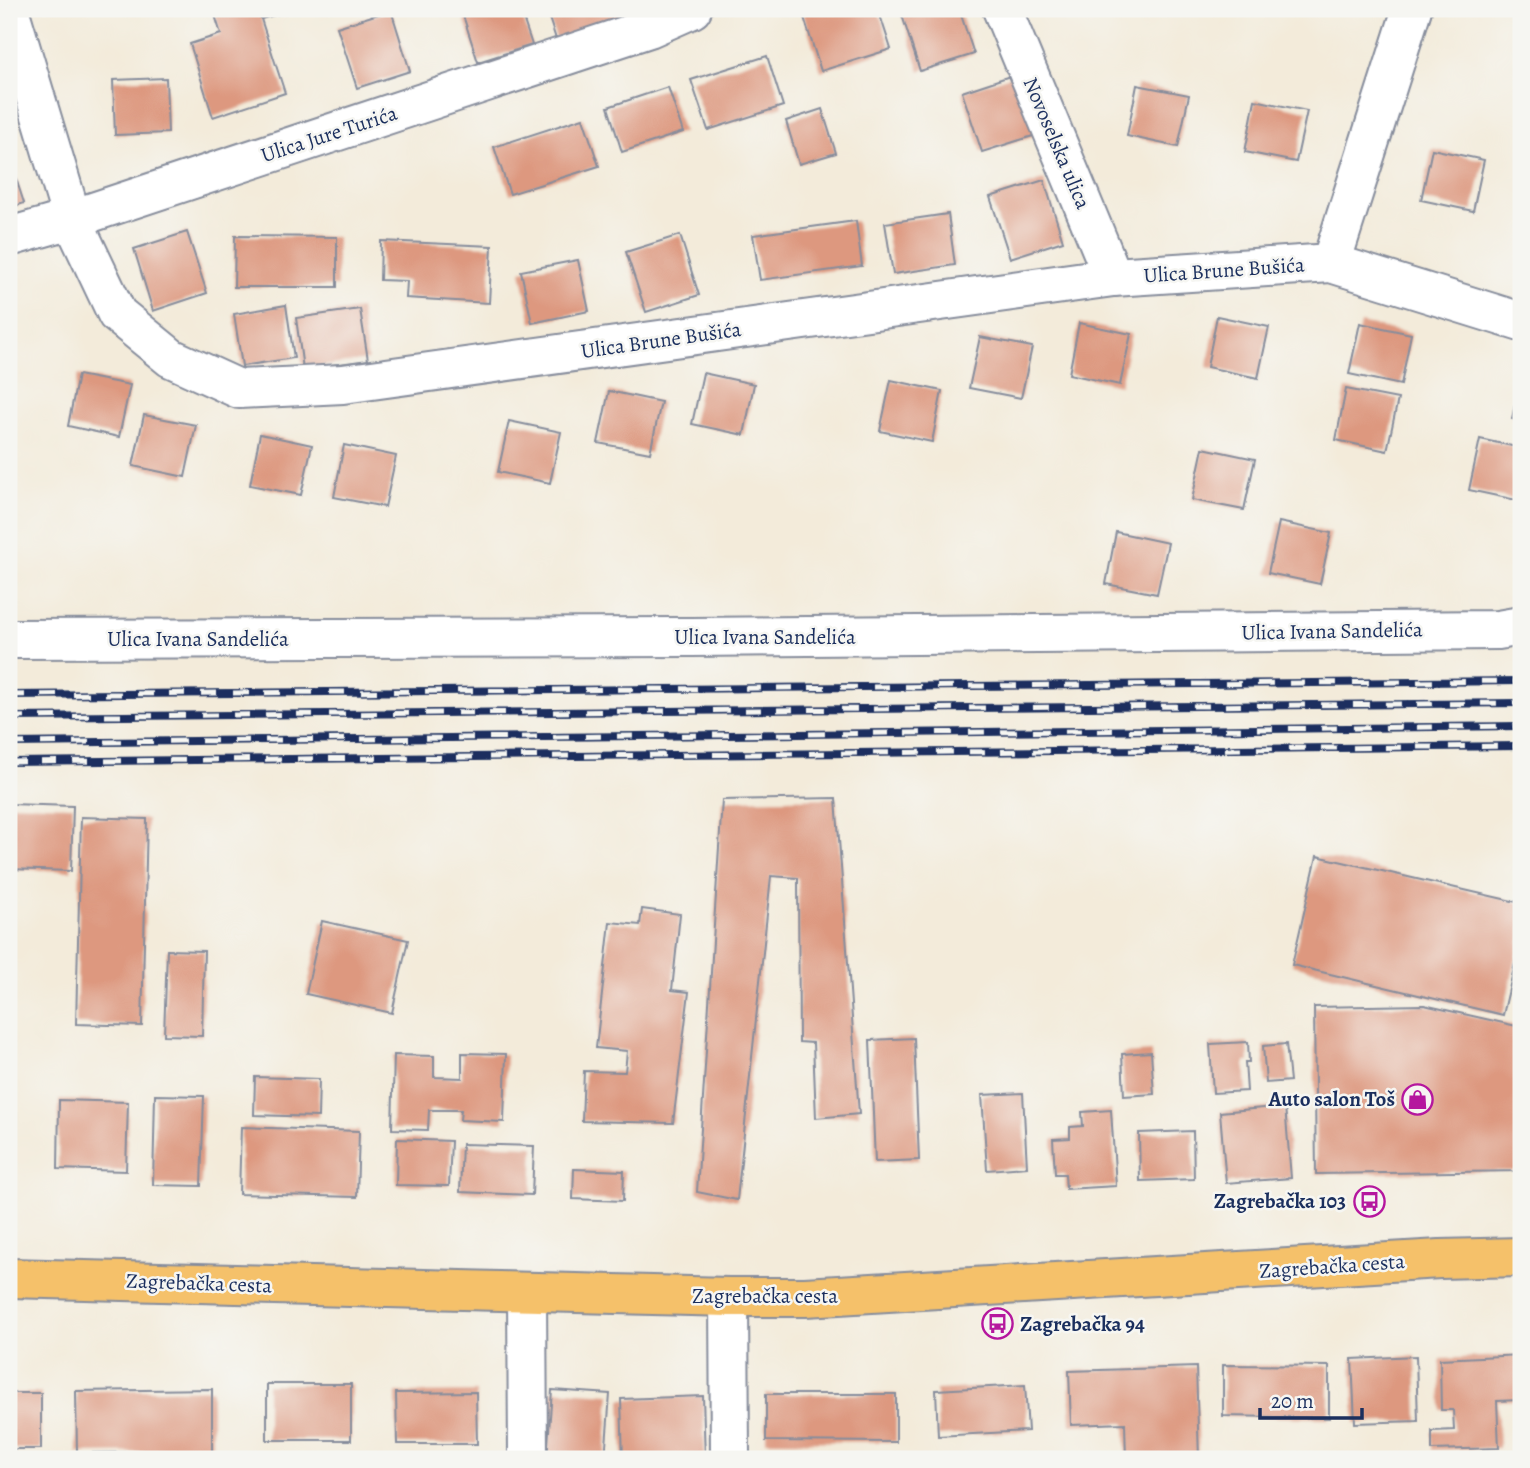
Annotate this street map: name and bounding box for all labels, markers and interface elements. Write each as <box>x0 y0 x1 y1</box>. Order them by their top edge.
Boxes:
street label: Novoselska ulica <box>1017 73 1097 213</box>
street label: Ulica Jure Turića <box>257 99 401 169</box>
street label: Ulica Brune Bušića <box>1142 250 1306 290</box>
street label: Ulica Brune Bušića <box>579 315 743 365</box>
street label: Ulica Ivana Sandelića <box>1241 615 1423 647</box>
street label: Ulica Ivana Sandelića <box>674 623 856 651</box>
street label: Ulica Ivana Sandelića <box>107 625 289 653</box>
shop icon: Auto salon Toš <box>1401 1082 1435 1116</box>
place label: Auto salon Toš <box>1268 1085 1395 1113</box>
bus stop icon: Zagrebačka 103 <box>1352 1184 1386 1218</box>
place label: Zagrebačka 103 <box>1214 1187 1346 1215</box>
street label: Zagrebačka cesta <box>1258 1247 1406 1285</box>
street label: Zagrebačka cesta <box>126 1266 273 1300</box>
street label: Zagrebačka cesta <box>692 1282 838 1310</box>
bus stop icon: Zagrebačka 94 <box>980 1307 1014 1341</box>
place label: Zagrebačka 94 <box>1020 1310 1145 1338</box>
scale bar <box>1260 1377 1362 1421</box>
text: 20 m <box>1271 1387 1314 1415</box>

